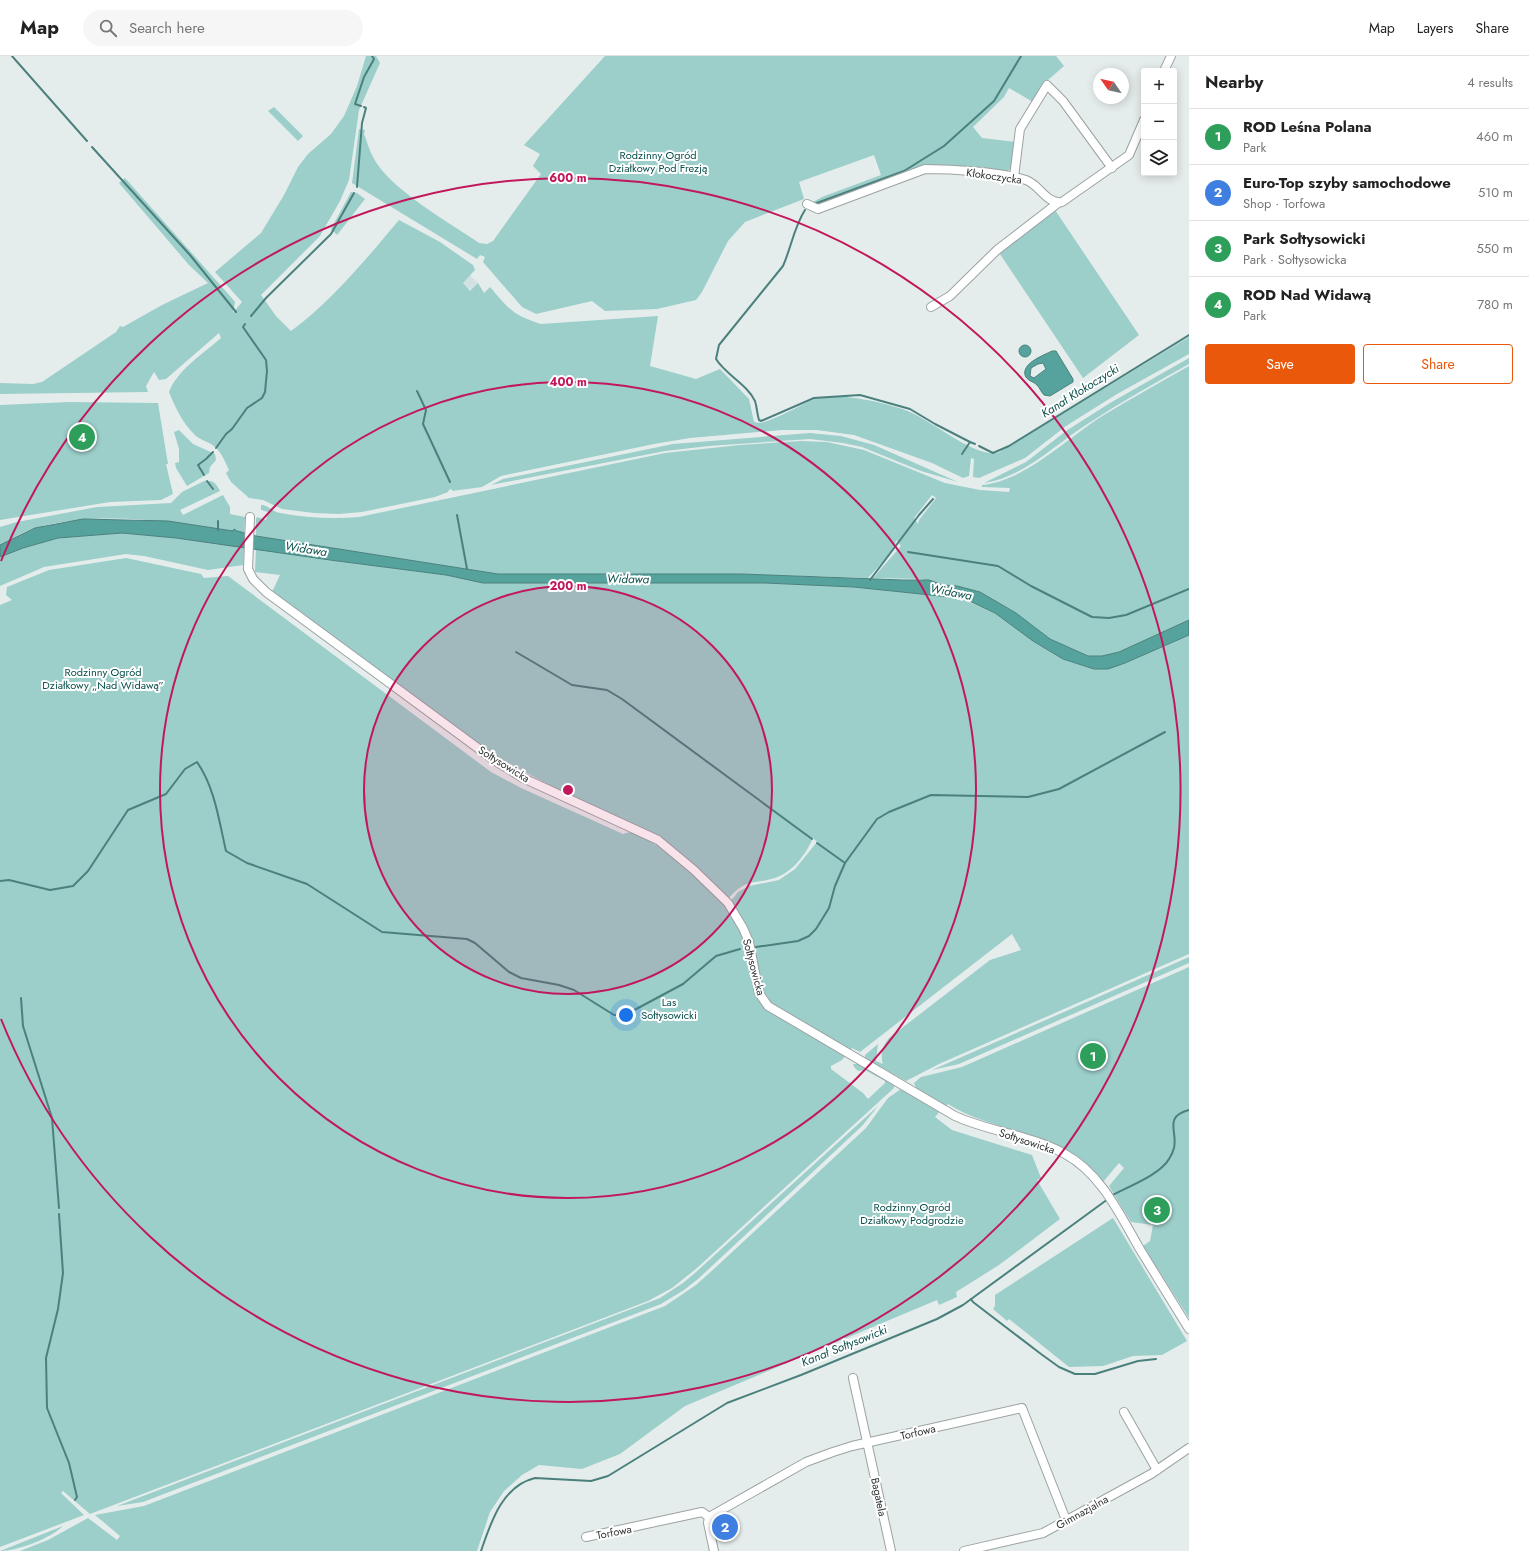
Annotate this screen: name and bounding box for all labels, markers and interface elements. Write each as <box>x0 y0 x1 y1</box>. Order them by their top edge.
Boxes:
search box <box>83 10 363 46</box>
text: Map <box>20 14 59 41</box>
icon: search <box>97 17 119 39</box>
text: Search here <box>129 17 205 39</box>
text: Map <box>1369 18 1395 38</box>
text: Layers <box>1417 18 1453 38</box>
text: Share <box>1475 18 1509 38</box>
north arrow <box>1093 68 1129 104</box>
map controls <box>1141 68 1177 176</box>
button: + <box>1141 68 1177 104</box>
text: Nearby <box>1205 70 1263 94</box>
text: 4 results <box>1467 73 1513 92</box>
button: − <box>1141 104 1177 140</box>
text: ROD Leśna Polana <box>1243 116 1372 138</box>
text: 1 <box>1215 127 1221 146</box>
text: 460 m <box>1476 127 1513 146</box>
text: Park <box>1243 138 1266 157</box>
button: layers <box>1141 140 1177 176</box>
park label: Rodzinny Ogród Działkowy Pod Frezją <box>609 147 708 176</box>
street label: Kłokoczycka <box>965 164 1023 188</box>
text: 600 m <box>549 169 587 187</box>
text: Euro-Top szyby samochodowe <box>1243 172 1451 194</box>
text: 2 <box>1214 183 1222 202</box>
text: 510 m <box>1478 183 1513 202</box>
text: Shop · Torfowa <box>1243 194 1325 213</box>
text: Park Sołtysowicki <box>1243 228 1365 250</box>
text: 3 <box>1214 239 1222 258</box>
text: 550 m <box>1476 239 1513 258</box>
text: Park · Sołtysowicka <box>1243 250 1346 269</box>
text: ROD Nad Widawą <box>1243 284 1371 306</box>
text: 4 <box>1213 295 1223 314</box>
text: 780 m <box>1477 295 1513 314</box>
text: Park <box>1243 306 1266 325</box>
button: Save <box>1205 344 1355 384</box>
button: Share <box>1363 344 1513 384</box>
water label: Kanał Kłokoczycki <box>1038 359 1123 422</box>
text: 400 m <box>549 373 587 391</box>
pin: 4 <box>69 422 95 452</box>
water label: Widawa <box>284 537 329 561</box>
water label: Widawa <box>607 570 650 588</box>
text: 200 m <box>549 577 587 595</box>
water label: Widawa <box>929 579 974 605</box>
park label: Rodzinny Ogród Działkowy „Nad Widawą” <box>42 664 164 693</box>
street label: Sołtysowicka <box>475 742 533 786</box>
centre of rings <box>561 783 575 797</box>
street label: Sołtysowicka <box>739 937 769 997</box>
park label: Las Sołtysowicki <box>641 994 697 1023</box>
your location <box>616 1005 636 1025</box>
pin: 1 <box>1080 1041 1106 1071</box>
street label: Sołtysowicka <box>997 1124 1057 1158</box>
pin: 3 <box>1144 1195 1170 1225</box>
park label: Rodzinny Ogród Działkowy Podgrodzie <box>860 1199 964 1228</box>
water label: Kanał Sołtysowicki <box>798 1320 891 1371</box>
street label: Torfowa <box>899 1420 937 1444</box>
street label: Bagatela <box>867 1476 891 1518</box>
street label: Gimnazjalna <box>1053 1491 1111 1533</box>
pin: 2 <box>712 1512 738 1542</box>
street label: Torfowa <box>595 1521 633 1543</box>

